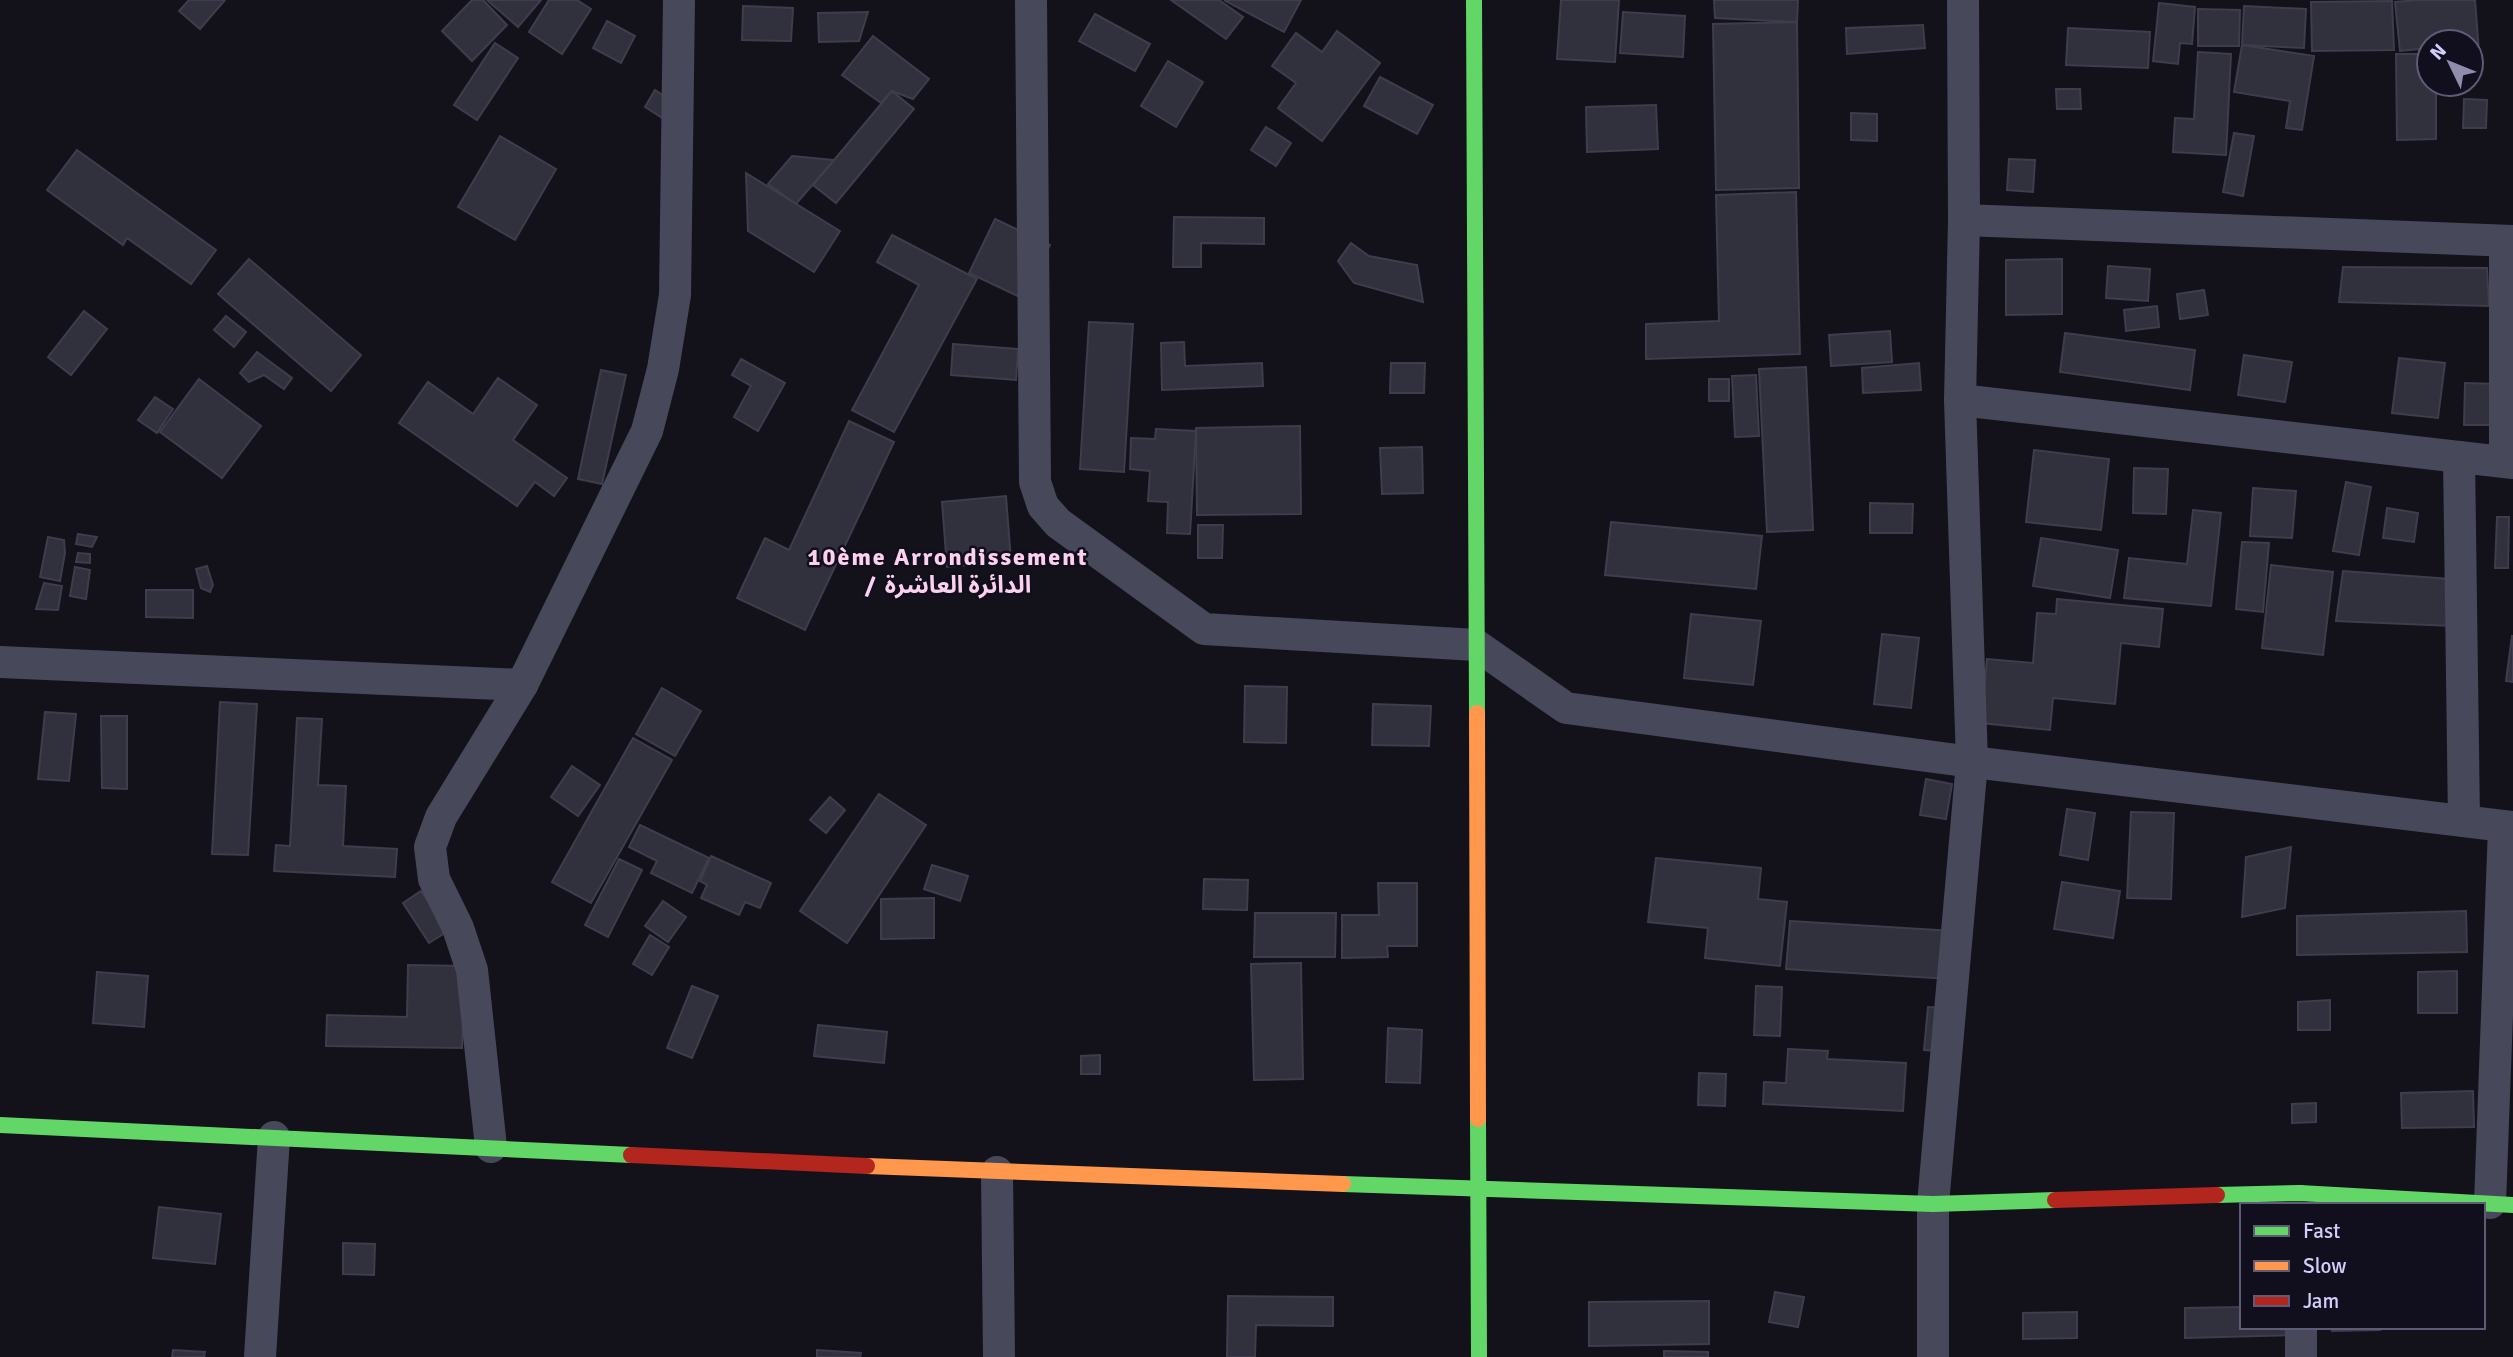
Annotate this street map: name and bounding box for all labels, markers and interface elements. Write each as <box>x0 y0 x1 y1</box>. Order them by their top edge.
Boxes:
north arrow <box>2415 28 2485 98</box>
text: N <box>2425 39 2452 65</box>
district label: 10ème Arrondissement / الدائرة العاشرة <box>808 542 1088 600</box>
legend <box>2240 1203 2485 1329</box>
text: Fast <box>2303 1218 2340 1244</box>
text: Slow <box>2303 1253 2347 1279</box>
text: Jam <box>2303 1288 2339 1314</box>

